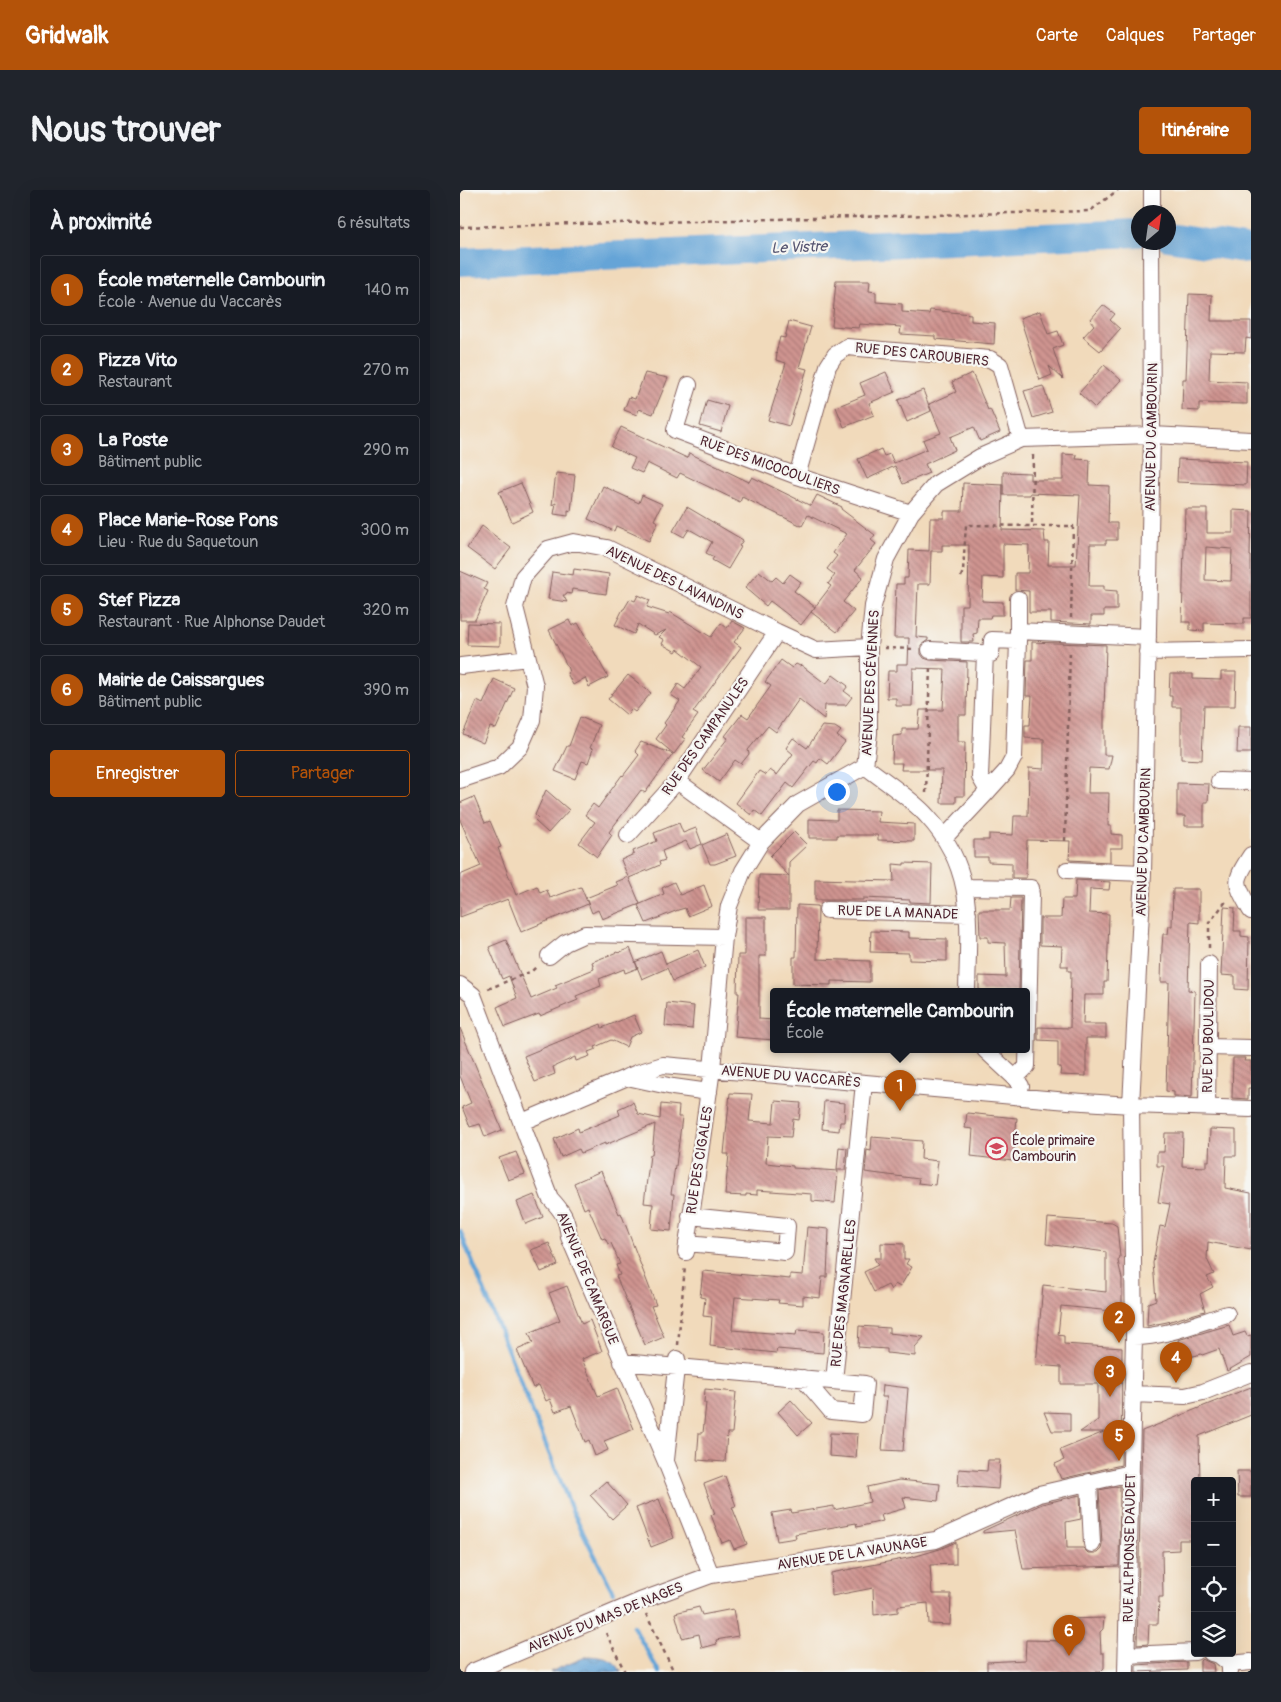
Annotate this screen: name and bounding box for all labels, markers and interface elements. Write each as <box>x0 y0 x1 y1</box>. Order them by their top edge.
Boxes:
text: Gridwalk <box>25 21 109 50</box>
text: Carte <box>1036 24 1078 47</box>
text: Calques <box>1106 24 1164 47</box>
text: Partager <box>1192 24 1256 47</box>
button: Itinéraire <box>1139 107 1251 154</box>
text: Nous trouver <box>30 108 221 152</box>
north arrow <box>1131 205 1176 250</box>
text: À proximité <box>50 209 153 236</box>
text: 6 résultats <box>337 213 410 233</box>
water label: Le Vistre <box>771 237 829 258</box>
text: École maternelle Cambourin <box>98 268 325 292</box>
text: 1 <box>64 280 70 300</box>
text: 140 m <box>365 280 409 300</box>
text: École · Avenue du Vaccarès <box>98 292 282 312</box>
street label: RUE DES CAROUBIERS <box>854 339 990 370</box>
text: Pizza Vito <box>98 348 177 372</box>
text: 2 <box>63 360 71 380</box>
text: 270 m <box>363 360 409 380</box>
street label: AVENUE DU CAMBOURIN <box>1142 362 1161 512</box>
text: Restaurant <box>98 372 172 392</box>
text: La Poste <box>98 428 168 452</box>
street label: RUE DES MICOCOULIERS <box>698 432 842 499</box>
text: 3 <box>63 440 71 460</box>
text: 290 m <box>363 440 409 460</box>
text: Bâtiment public <box>98 452 202 472</box>
text: Place Marie-Rose Pons <box>98 508 278 532</box>
text: 4 <box>62 520 72 540</box>
text: 300 m <box>361 520 409 540</box>
text: Lieu · Rue du Saquetoun <box>98 532 258 552</box>
street label: AVENUE DES LAVANDINS <box>603 542 746 623</box>
text: Stef Pizza <box>98 588 180 612</box>
text: 5 <box>63 600 71 620</box>
text: 320 m <box>363 600 409 620</box>
street label: AVENUE DES CÉVENNES <box>857 609 883 757</box>
text: Restaurant · Rue Alphonse Daudet <box>98 612 325 632</box>
text: Mairie de Caissargues <box>98 668 264 692</box>
street label: RUE DES CAMPANULES <box>658 674 753 799</box>
text: 6 <box>62 680 72 700</box>
text: 390 m <box>363 680 409 700</box>
text: Bâtiment public <box>98 692 202 712</box>
button: Enregistrer <box>50 750 225 797</box>
button: Partager <box>235 750 410 797</box>
street label: AVENUE DU CAMBOURIN <box>1132 767 1155 917</box>
your location <box>824 779 850 805</box>
street label: RUE DE LA MANADE <box>837 902 959 923</box>
street label: RUE DU BOULIDOU <box>1199 979 1218 1093</box>
popup <box>770 988 1030 1053</box>
text: École maternelle Cambourin <box>786 999 1014 1023</box>
text: École <box>786 1023 824 1043</box>
street label: AVENUE DU VACCARÈS <box>720 1061 862 1091</box>
pin: 1 <box>884 1070 916 1111</box>
street label: RUE DES CIGALES <box>683 1105 716 1215</box>
place label: École primaire Cambourin <box>1012 1131 1095 1165</box>
school or university icon: École primaire Cambourin <box>984 1136 1008 1160</box>
street label: AVENUE DE CAMARGUE <box>553 1209 622 1347</box>
street label: RUE DES MAGNARELLES <box>827 1218 860 1368</box>
pin: 2 <box>1103 1302 1135 1343</box>
pin: 4 <box>1160 1342 1192 1383</box>
pin: 3 <box>1094 1356 1126 1397</box>
pin: 5 <box>1103 1420 1135 1461</box>
street label: RUE ALPHONSE DAUDET <box>1120 1473 1139 1623</box>
map controls <box>1191 1477 1236 1657</box>
button: + <box>1191 1477 1236 1522</box>
button: − <box>1191 1522 1236 1567</box>
street label: AVENUE DE LA VAUNAGE <box>776 1533 929 1574</box>
button: locate <box>1191 1567 1236 1612</box>
street label: AVENUE DU MAS DE NAGES <box>525 1578 685 1656</box>
button: layers <box>1191 1612 1236 1657</box>
pin: 6 <box>1053 1615 1085 1656</box>

